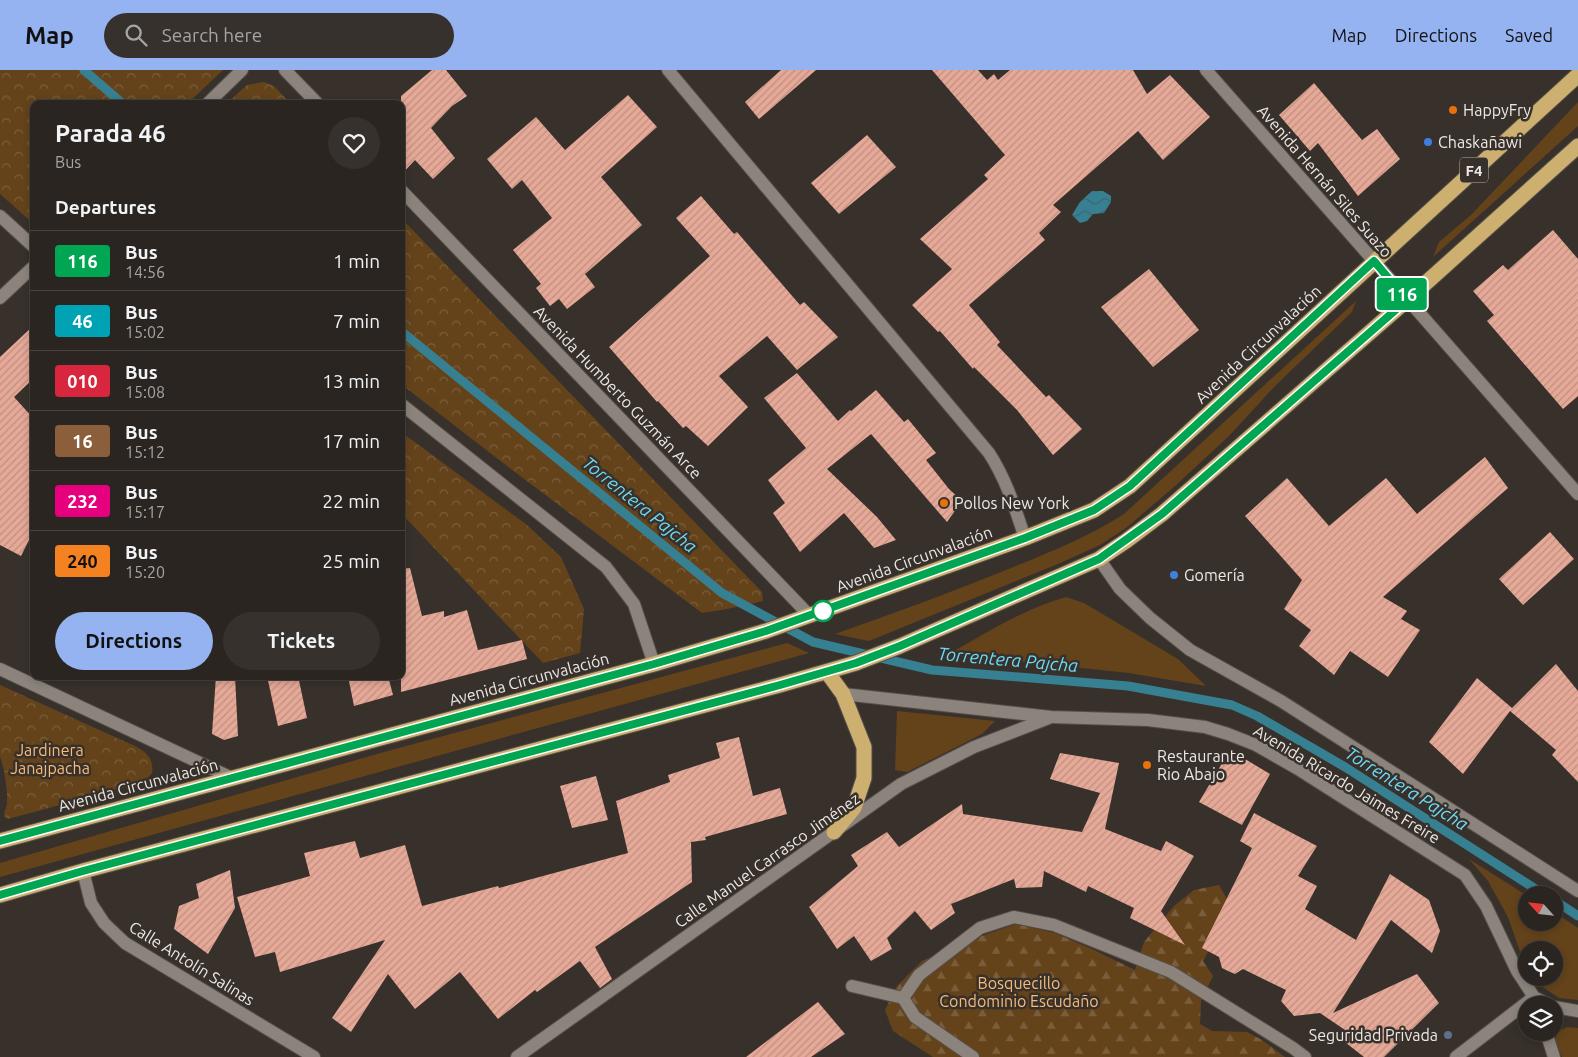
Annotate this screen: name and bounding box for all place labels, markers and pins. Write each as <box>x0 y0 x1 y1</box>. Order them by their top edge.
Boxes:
place label: HappyFry <box>1463 101 1531 119</box>
marker: HappyFry <box>1447 104 1459 116</box>
place label: Chaskañawi <box>1438 133 1522 151</box>
marker: Chaskañawi <box>1422 136 1434 148</box>
place label: Pollos New York <box>954 494 1070 512</box>
marker: Pollos New York <box>938 497 950 509</box>
place label: Gomería <box>1184 566 1245 584</box>
marker: Gomería <box>1168 569 1180 581</box>
unlabelled marker <box>812 600 834 622</box>
place label: Restaurante Rio Abajo <box>1157 747 1245 783</box>
marker: Restaurante Rio Abajo <box>1141 759 1153 771</box>
place label: Seguridad Privada <box>1309 1026 1438 1044</box>
marker: Seguridad Privada <box>1442 1029 1454 1041</box>

